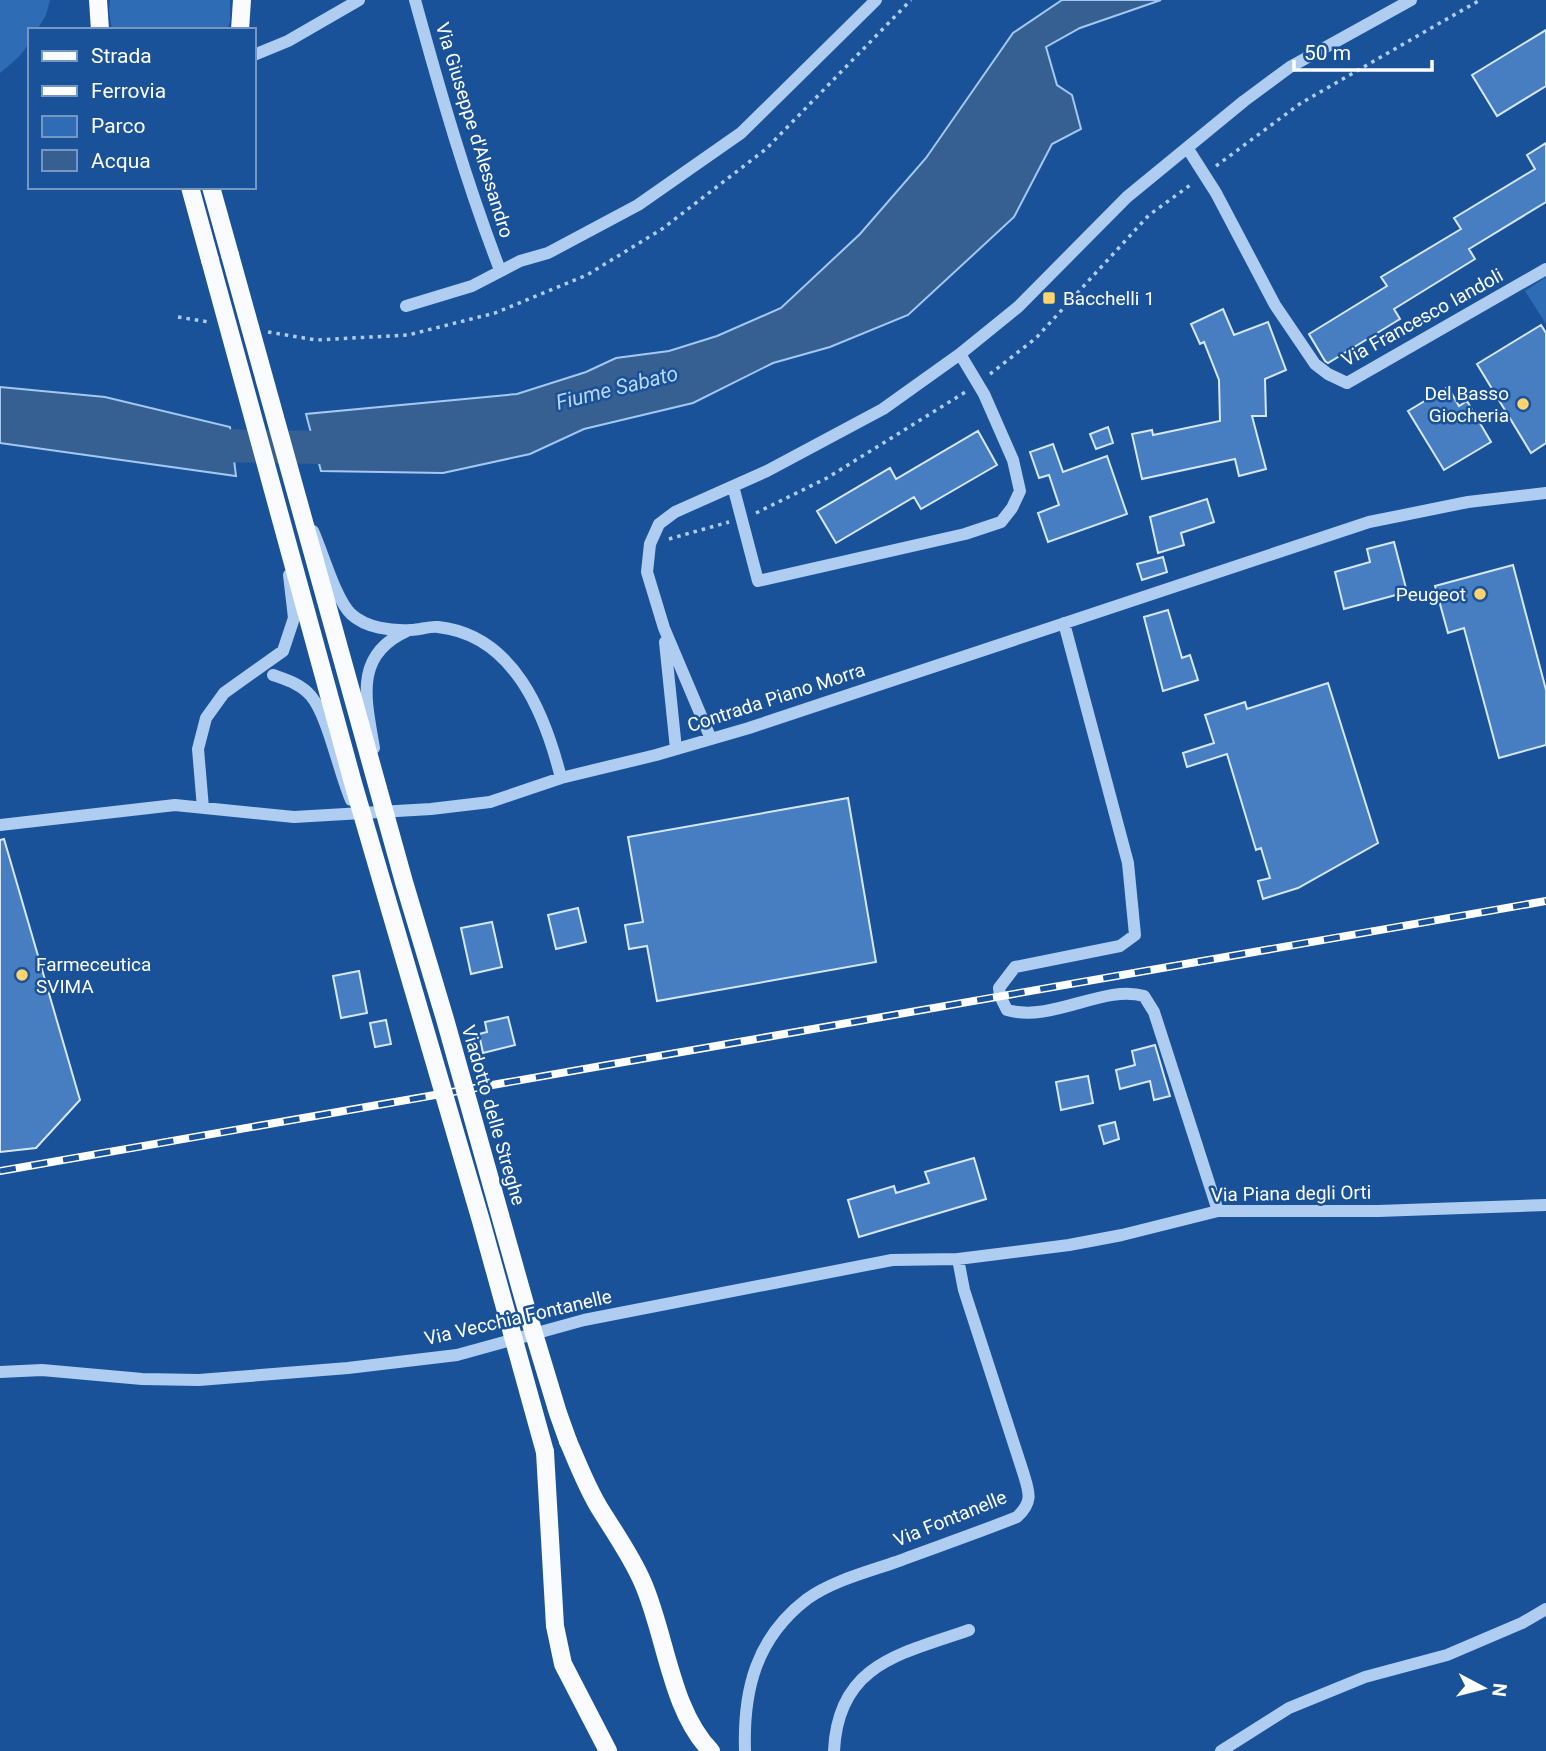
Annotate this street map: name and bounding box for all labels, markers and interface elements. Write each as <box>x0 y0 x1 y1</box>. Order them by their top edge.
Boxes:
street label: Via Giuseppe d'Alessandro <box>431 20 518 241</box>
legend <box>28 28 256 189</box>
scale bar <box>1294 28 1432 72</box>
text: 50 m <box>1304 41 1351 65</box>
text: Strada <box>91 44 152 68</box>
text: Ferrovia <box>91 79 166 103</box>
text: Parco <box>91 114 145 138</box>
text: Acqua <box>91 149 151 173</box>
street label: Via Francesco Iandoli <box>1338 263 1507 371</box>
place label: Bacchelli 1 <box>1063 287 1155 310</box>
marker: Bacchelli 1 <box>1041 290 1057 306</box>
water label: Fiume Sabato <box>553 361 681 415</box>
place label: Del Basso Giocheria <box>1425 382 1509 427</box>
marker: Del Basso Giocheria <box>1515 396 1531 412</box>
place label: Peugeot <box>1396 583 1466 606</box>
marker: Peugeot <box>1472 586 1488 602</box>
street label: Contrada Piano Morra <box>684 658 868 737</box>
place label: Farmeceutica SVIMA <box>36 953 151 998</box>
marker: Farmeceutica SVIMA <box>14 967 30 983</box>
street label: Viadotto delle Streghe <box>457 1022 530 1208</box>
street label: Via Piana degli Orti <box>1211 1181 1371 1206</box>
street label: Via Vecchia Fontanelle <box>422 1285 614 1350</box>
street label: Via Fontanelle <box>890 1485 1010 1552</box>
north arrow <box>1448 1653 1518 1723</box>
text: N <box>1487 1682 1512 1698</box>

